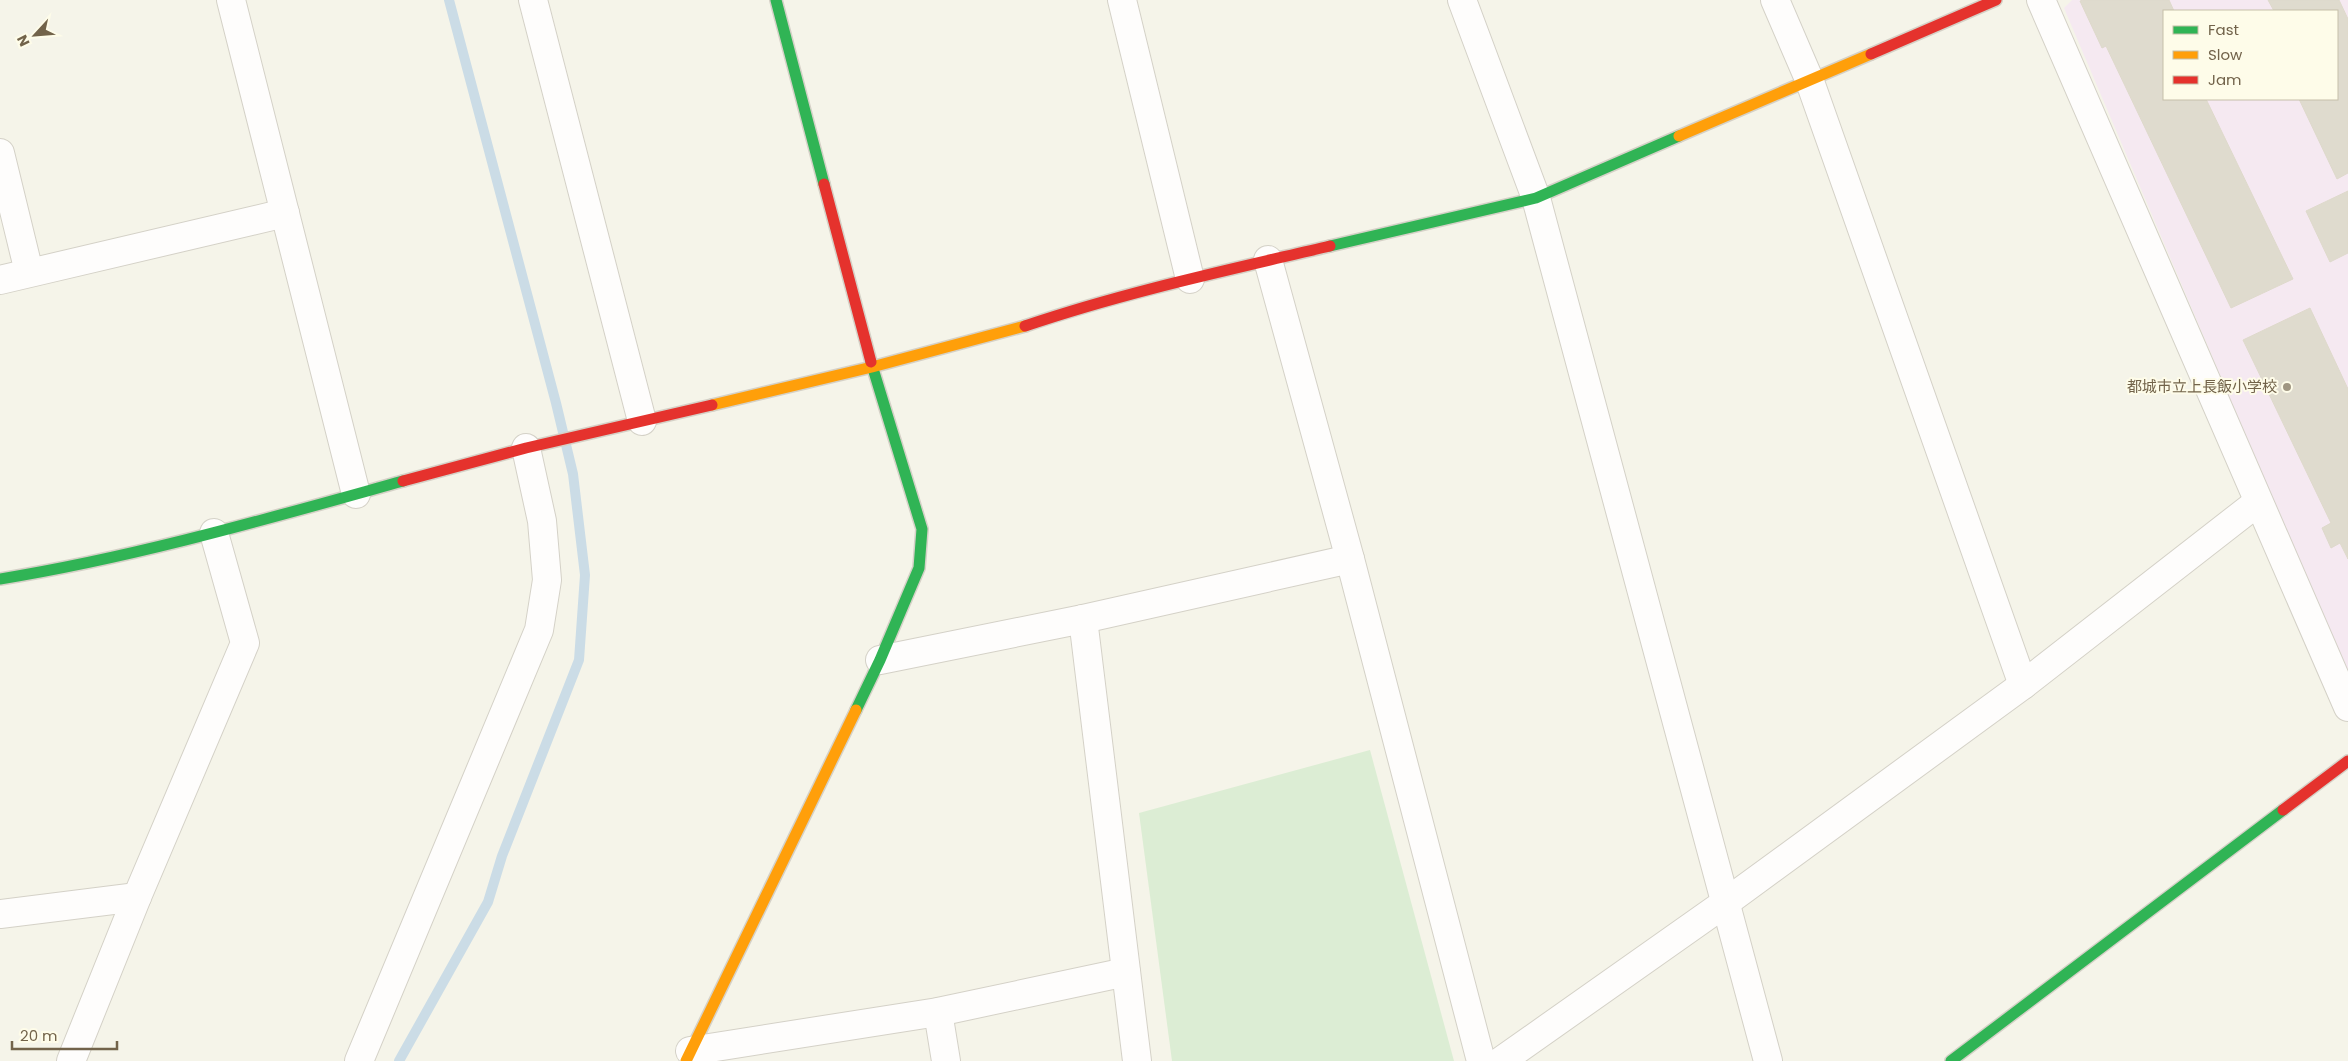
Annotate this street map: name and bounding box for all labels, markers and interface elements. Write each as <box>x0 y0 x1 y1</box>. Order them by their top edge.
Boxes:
north arrow <box>10 10 60 60</box>
legend <box>2163 10 2338 100</box>
text: Fast <box>2208 19 2239 40</box>
text: N <box>12 32 35 50</box>
text: Slow <box>2208 44 2243 65</box>
text: Jam <box>2208 69 2242 90</box>
place label: 都城市立上長飯小学校 <box>2127 376 2277 397</box>
marker: 都城市立上長飯小学校 <box>2281 381 2293 393</box>
scale bar <box>12 1018 118 1050</box>
text: 20 m <box>20 1025 58 1046</box>

